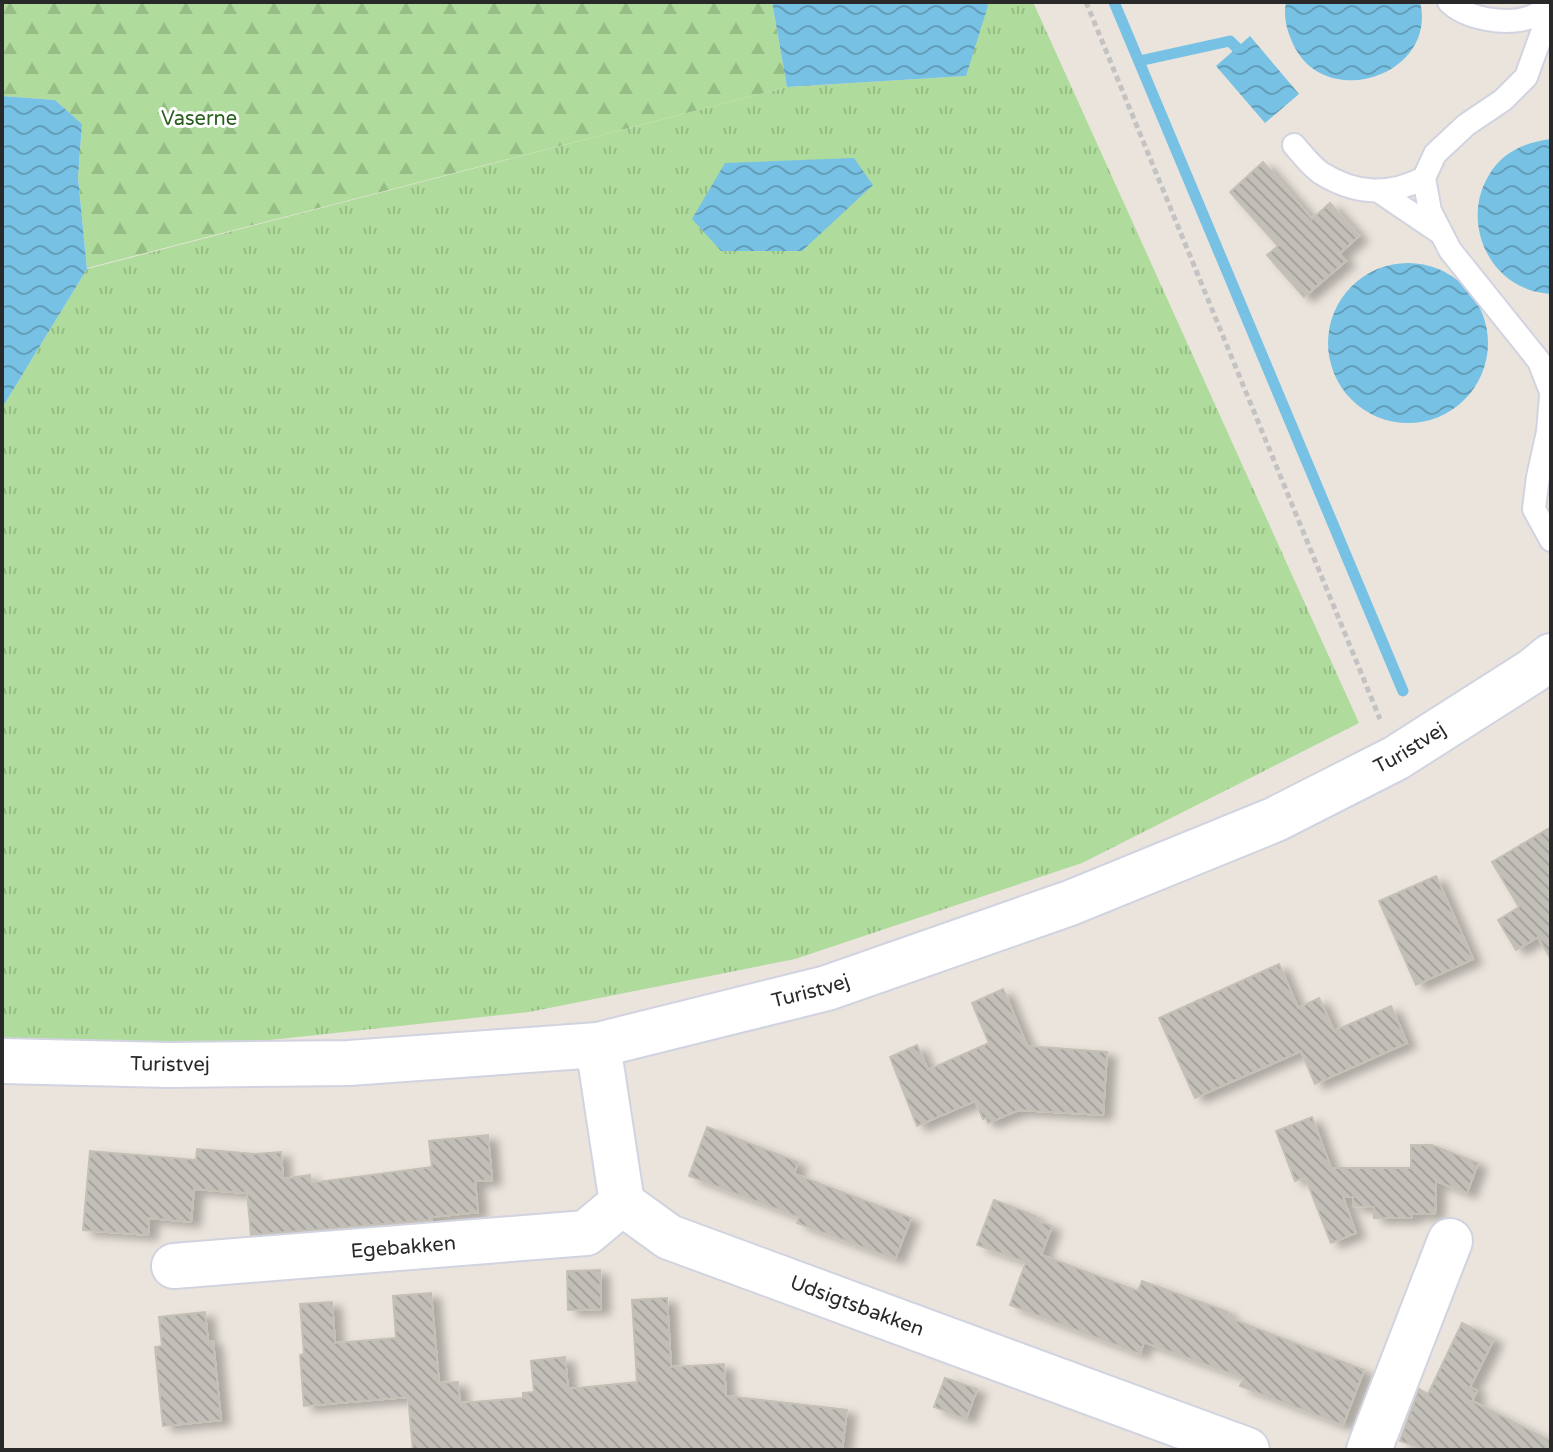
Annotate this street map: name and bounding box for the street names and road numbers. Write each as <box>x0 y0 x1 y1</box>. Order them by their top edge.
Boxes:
street label: Turistvej <box>1370 717 1450 779</box>
street label: Turistvej <box>769 969 853 1013</box>
street label: Turistvej <box>130 1052 210 1077</box>
street label: Egebakken <box>350 1231 457 1264</box>
street label: Udsigtsbakken <box>787 1271 927 1342</box>

